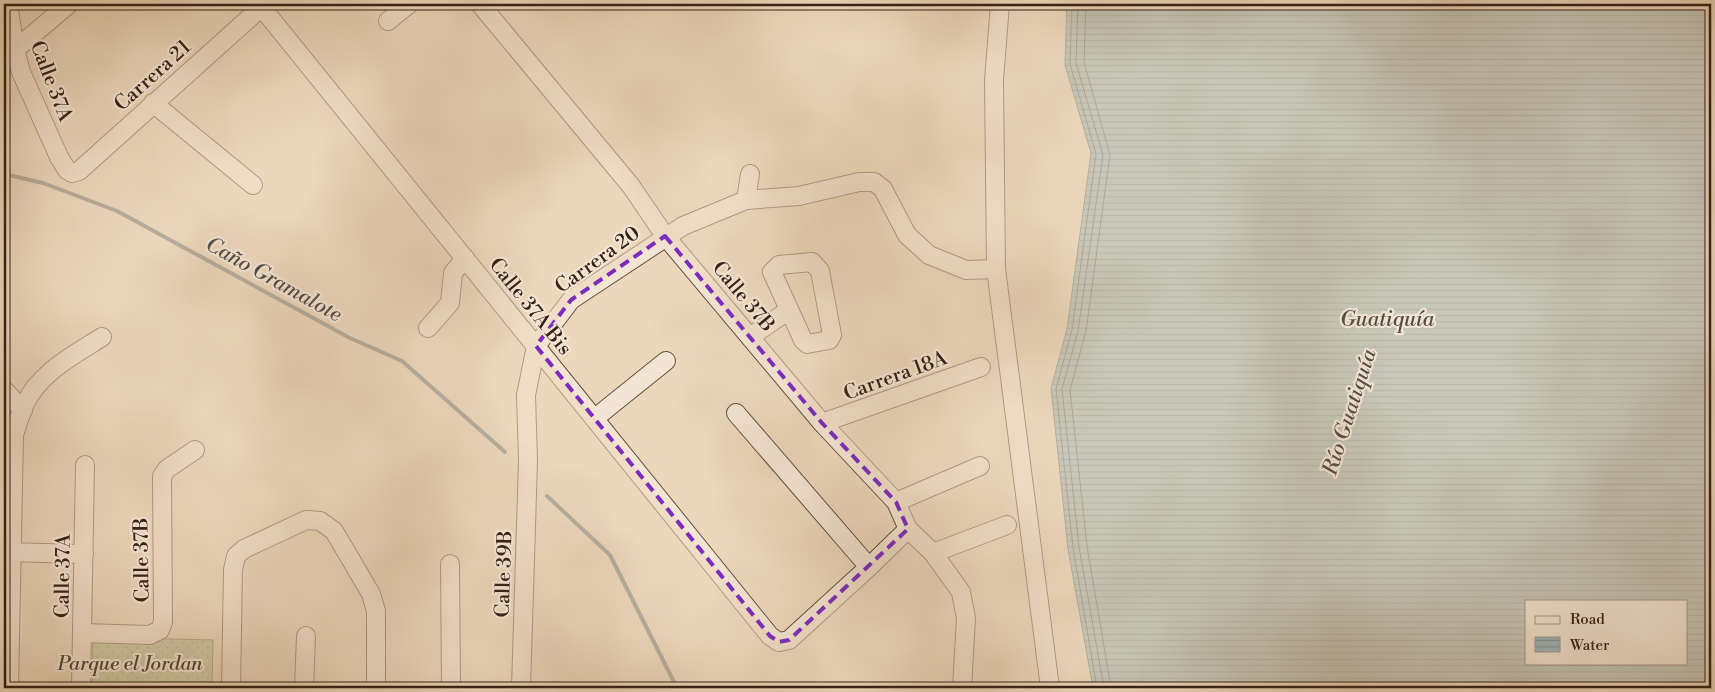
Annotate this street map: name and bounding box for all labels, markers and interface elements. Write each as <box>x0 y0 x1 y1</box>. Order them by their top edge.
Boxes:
street label: Carrera 21 <box>110 35 197 117</box>
street label: Calle 37A <box>24 38 78 127</box>
street label: Carrera 20 <box>551 221 645 299</box>
water label: Caño Gramalote <box>201 232 346 328</box>
street label: Calle 37A Bis <box>483 253 577 361</box>
street label: Calle 37B <box>706 256 780 337</box>
water label: Guatiquía <box>1340 307 1434 333</box>
street label: Carrera 18A <box>840 346 952 407</box>
water label: Río Guatiquía <box>1317 346 1383 480</box>
street label: Calle 37B <box>129 517 156 603</box>
street label: Calle 39B <box>490 530 519 618</box>
street label: Calle 37A <box>50 532 77 618</box>
legend <box>1525 600 1688 664</box>
text: Road <box>1570 610 1605 629</box>
text: Water <box>1569 636 1610 655</box>
park label: Parque el Jordan <box>57 652 203 677</box>

